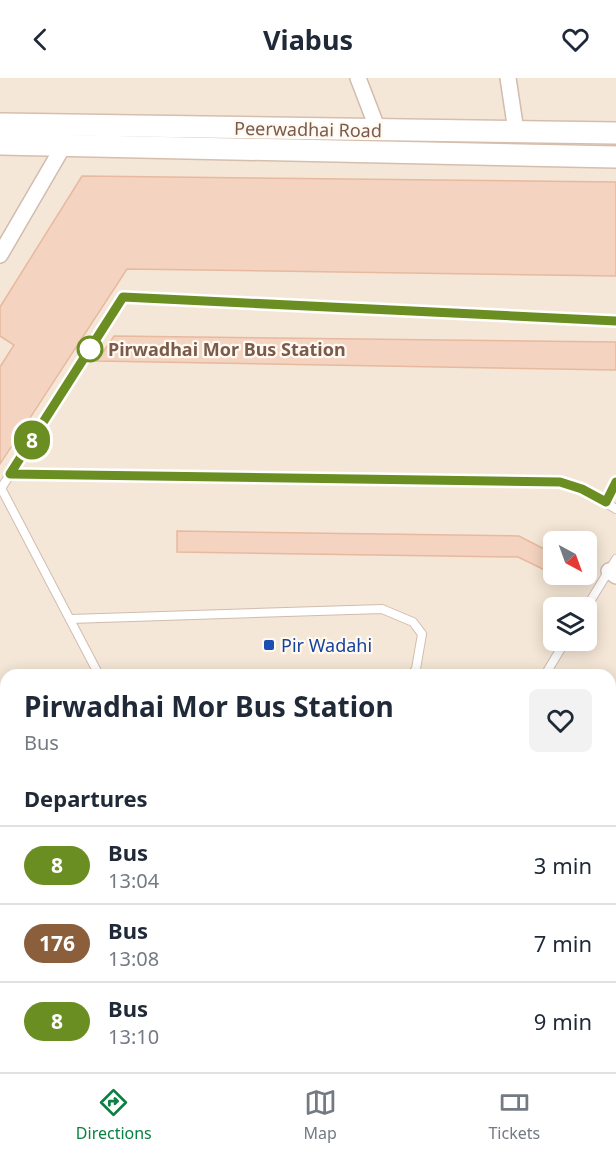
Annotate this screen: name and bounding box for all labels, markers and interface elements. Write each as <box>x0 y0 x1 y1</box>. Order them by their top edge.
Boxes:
text: Viabus <box>263 21 353 58</box>
icon: back <box>24 23 57 56</box>
icon: heart <box>559 23 592 56</box>
street label: Peerwadhai Road <box>234 116 382 142</box>
marker: Pirwadhai Mor Bus Station <box>77 336 103 362</box>
place label: Pirwadhai Mor Bus Station <box>108 337 346 361</box>
line badge: 8 <box>12 420 51 460</box>
text: 8 <box>26 426 38 454</box>
north arrow <box>543 531 597 585</box>
map controls <box>543 531 597 651</box>
button: layers <box>543 597 597 651</box>
place label: Pir Wadahi <box>281 633 372 657</box>
marker: Pir Wadahi <box>262 638 276 652</box>
text: Pirwadhai Mor Bus Station <box>24 687 394 725</box>
button: heart <box>529 689 592 752</box>
text: Bus <box>24 729 59 756</box>
text: Departures <box>24 783 148 813</box>
text: Bus <box>108 837 148 867</box>
text: 3 min <box>534 850 592 880</box>
text: 8 <box>51 851 63 879</box>
text: 13:04 <box>108 867 159 894</box>
text: Bus <box>108 915 148 945</box>
text: 7 min <box>534 928 592 958</box>
text: 176 <box>39 929 75 957</box>
text: 13:08 <box>108 945 159 972</box>
text: Bus <box>108 993 148 1023</box>
text: 9 min <box>534 1006 592 1036</box>
text: 8 <box>51 1007 63 1035</box>
text: 13:10 <box>108 1023 159 1050</box>
tab: Directions <box>76 1086 152 1144</box>
tab: Map <box>303 1086 337 1144</box>
tab: Tickets <box>488 1086 540 1144</box>

